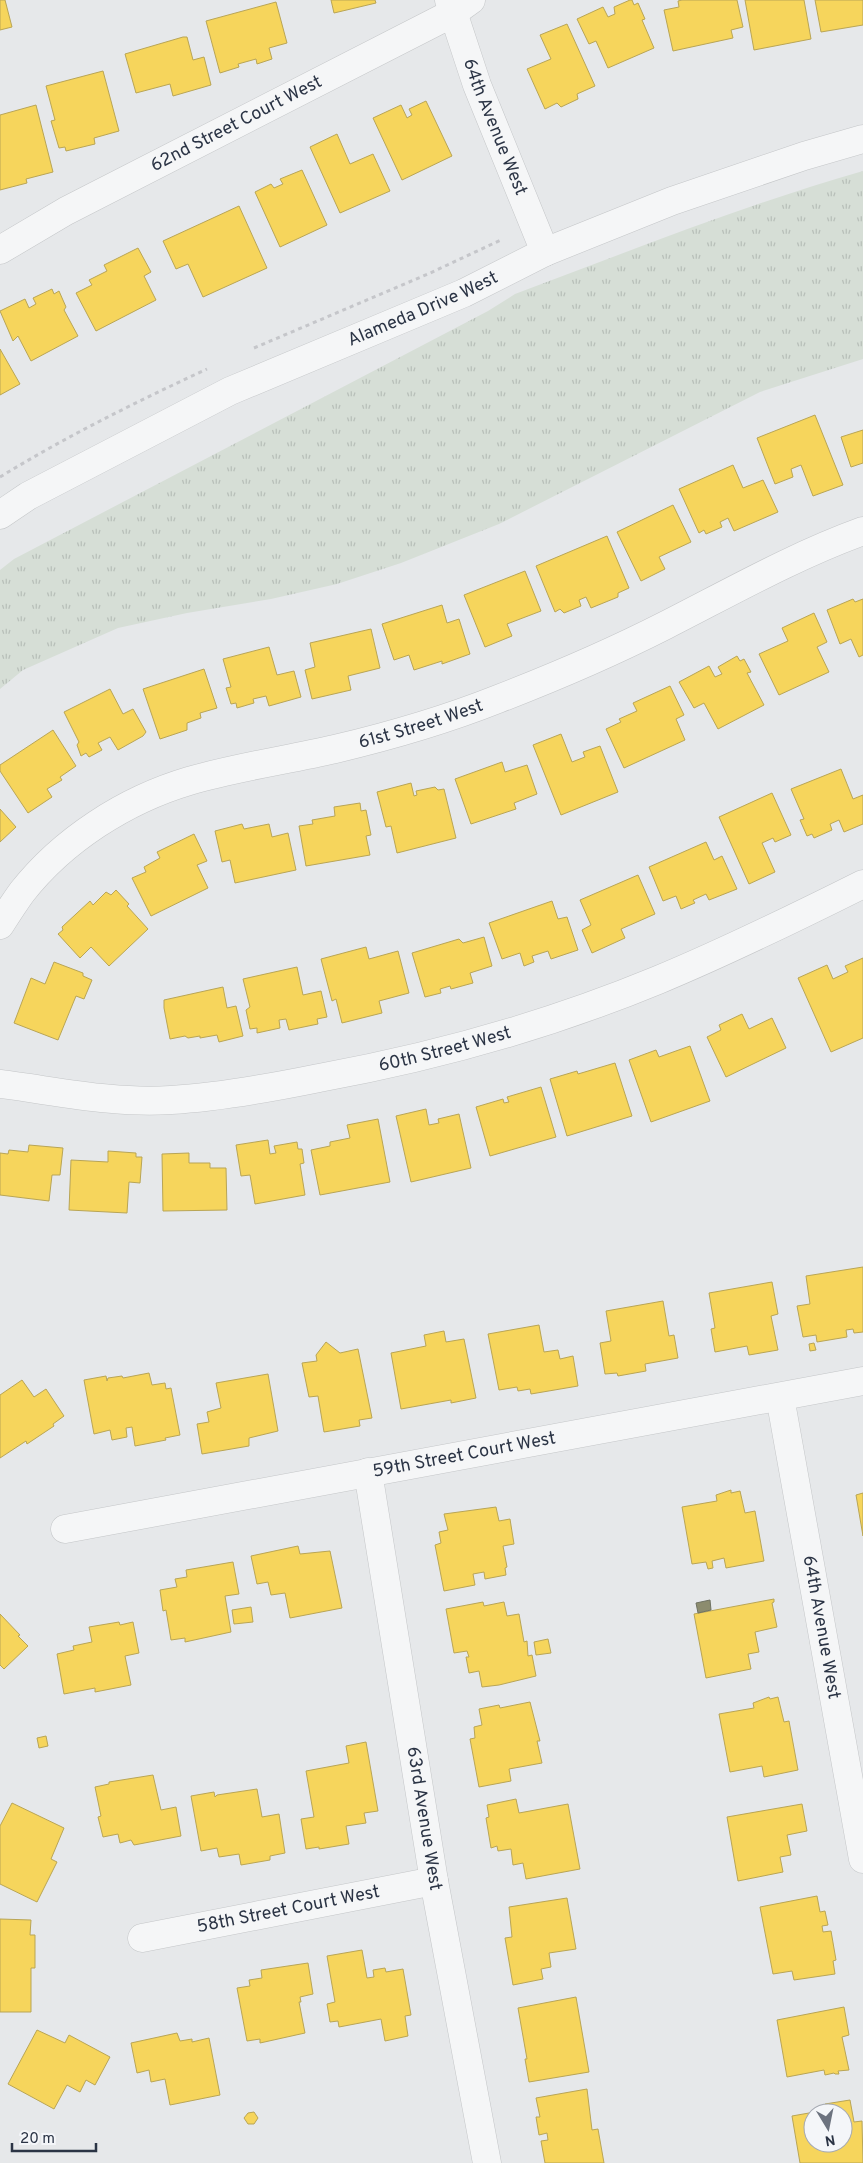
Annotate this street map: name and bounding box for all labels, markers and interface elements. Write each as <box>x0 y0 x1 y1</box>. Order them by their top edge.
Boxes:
street label: 64th Avenue West <box>458 56 532 199</box>
street label: 62nd Street Court West <box>147 70 326 177</box>
street label: Alameda Drive West <box>344 266 502 352</box>
street label: 61st Street West <box>356 694 486 754</box>
street label: 60th Street West <box>377 1021 514 1077</box>
street label: 59th Street Court West <box>371 1427 558 1483</box>
street label: 64th Avenue West <box>797 1554 846 1701</box>
street label: 63rd Avenue West <box>401 1745 447 1892</box>
street label: 58th Street Court West <box>195 1880 382 1939</box>
north arrow <box>803 2103 853 2153</box>
scale bar <box>12 2120 96 2152</box>
text: 20 m <box>20 2130 55 2149</box>
text: N <box>824 2130 836 2149</box>

